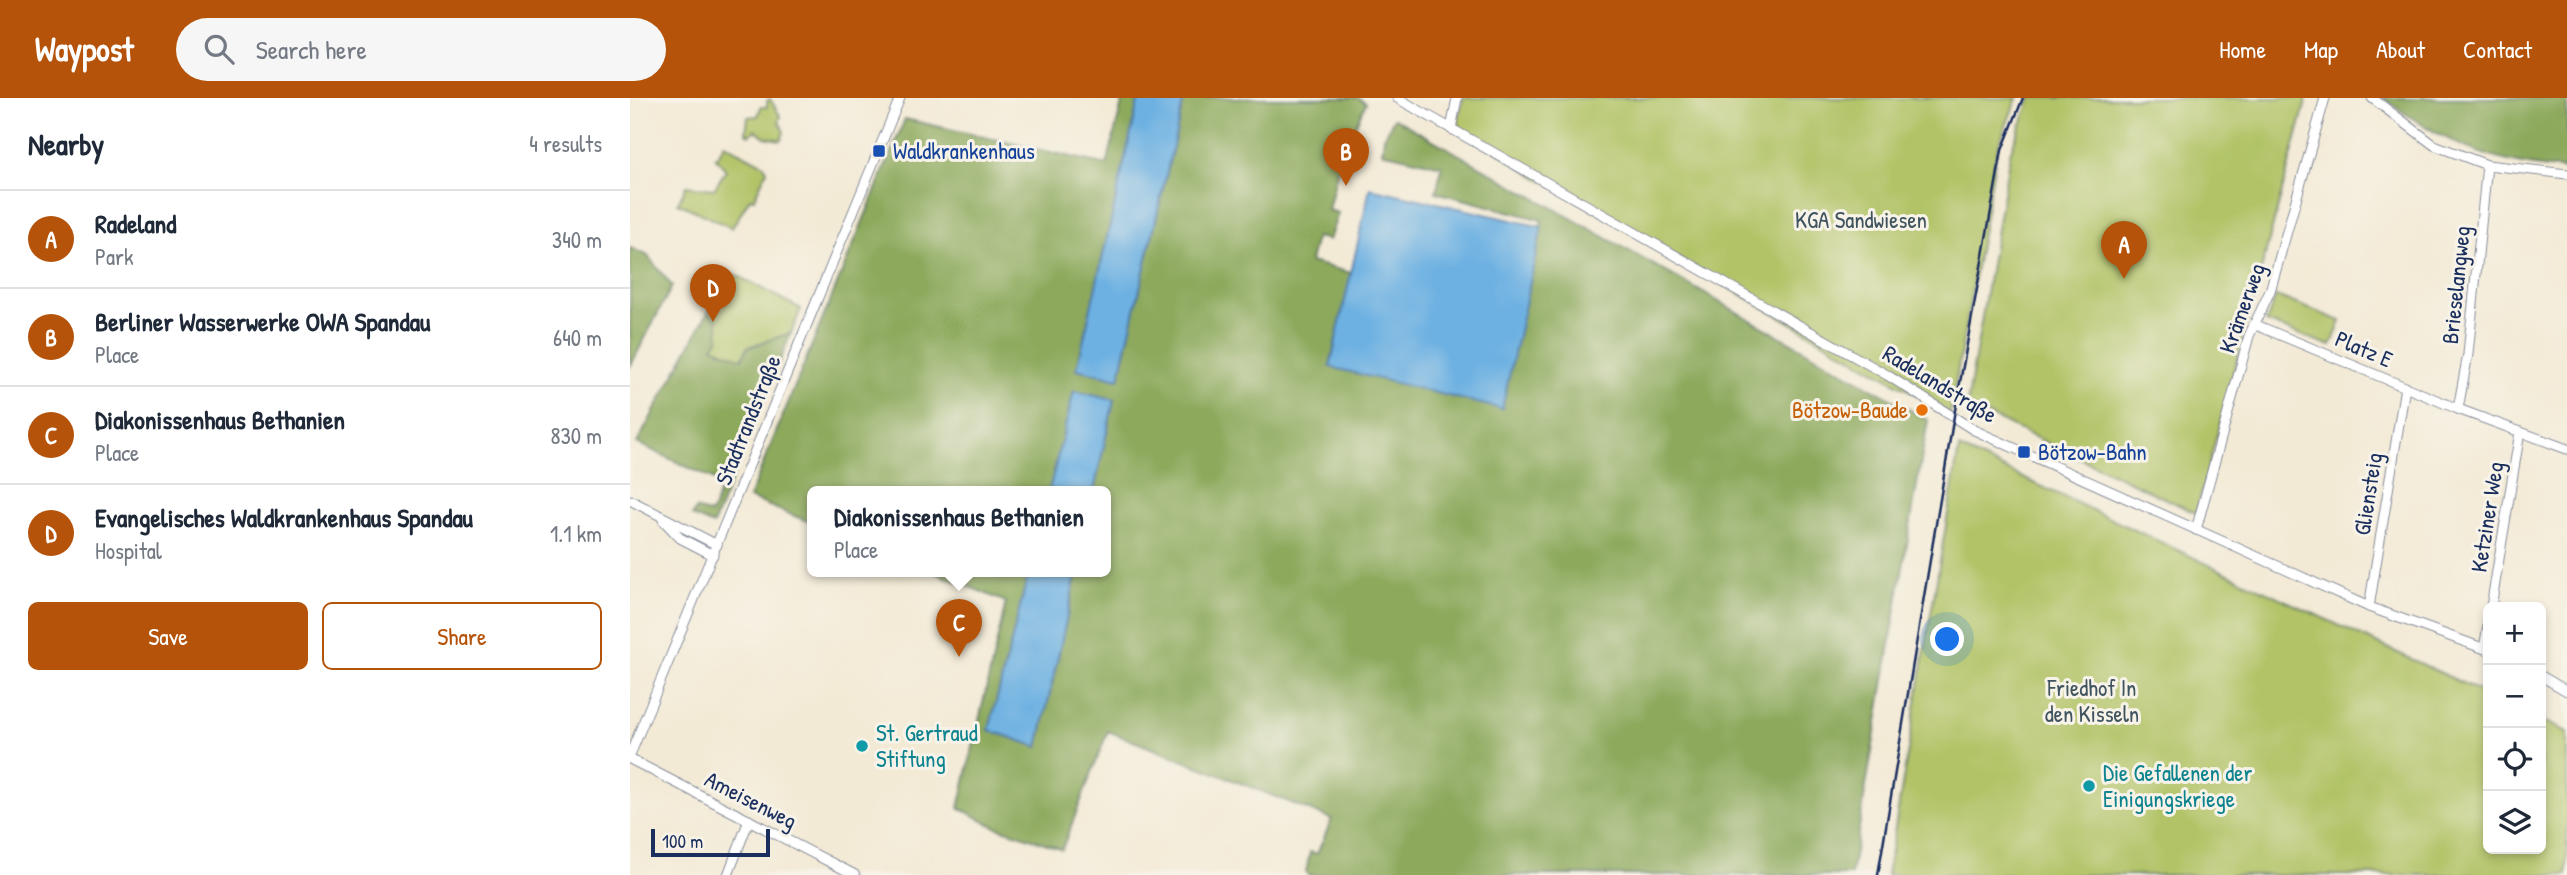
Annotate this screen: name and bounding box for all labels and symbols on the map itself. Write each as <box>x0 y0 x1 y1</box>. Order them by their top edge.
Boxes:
pin: B <box>1323 128 1369 186</box>
place label: Waldkrankenhaus <box>893 135 1035 166</box>
marker: Waldkrankenhaus <box>871 143 887 159</box>
park label: KGA Sandwiesen <box>1795 204 1927 235</box>
pin: A <box>2101 221 2147 279</box>
street label: Brieselangweg <box>2434 224 2477 346</box>
street label: Krämerweg <box>2211 259 2272 357</box>
pin: D <box>690 264 736 322</box>
street label: Platz E <box>2331 323 2398 374</box>
street label: Radelandstraße <box>1877 337 2003 430</box>
street label: Stadtrandstraße <box>707 350 788 489</box>
place label: Bötzow-Baude <box>1792 394 1908 425</box>
marker: Bötzow-Baude <box>1914 402 1930 418</box>
place label: Bötzow-Bahn <box>2038 436 2147 467</box>
marker: Bötzow-Bahn <box>2016 444 2032 460</box>
street label: Gliensteig <box>2346 450 2389 537</box>
street label: Ketziner Weg <box>2462 460 2511 574</box>
pin: C <box>936 599 982 657</box>
your location <box>1930 622 1964 656</box>
park label: Friedhof In den Kisseln <box>2045 672 2139 729</box>
place label: St. Gertraud Stiftung <box>876 717 978 774</box>
marker: St. Gertraud Stiftung <box>854 738 870 754</box>
place label: Die Gefallenen der Einigungskriege <box>2103 757 2252 814</box>
street label: Ameisenweg <box>700 763 803 836</box>
marker: Die Gefallenen der Einigungskriege <box>2081 778 2097 794</box>
scale bar <box>651 826 770 858</box>

